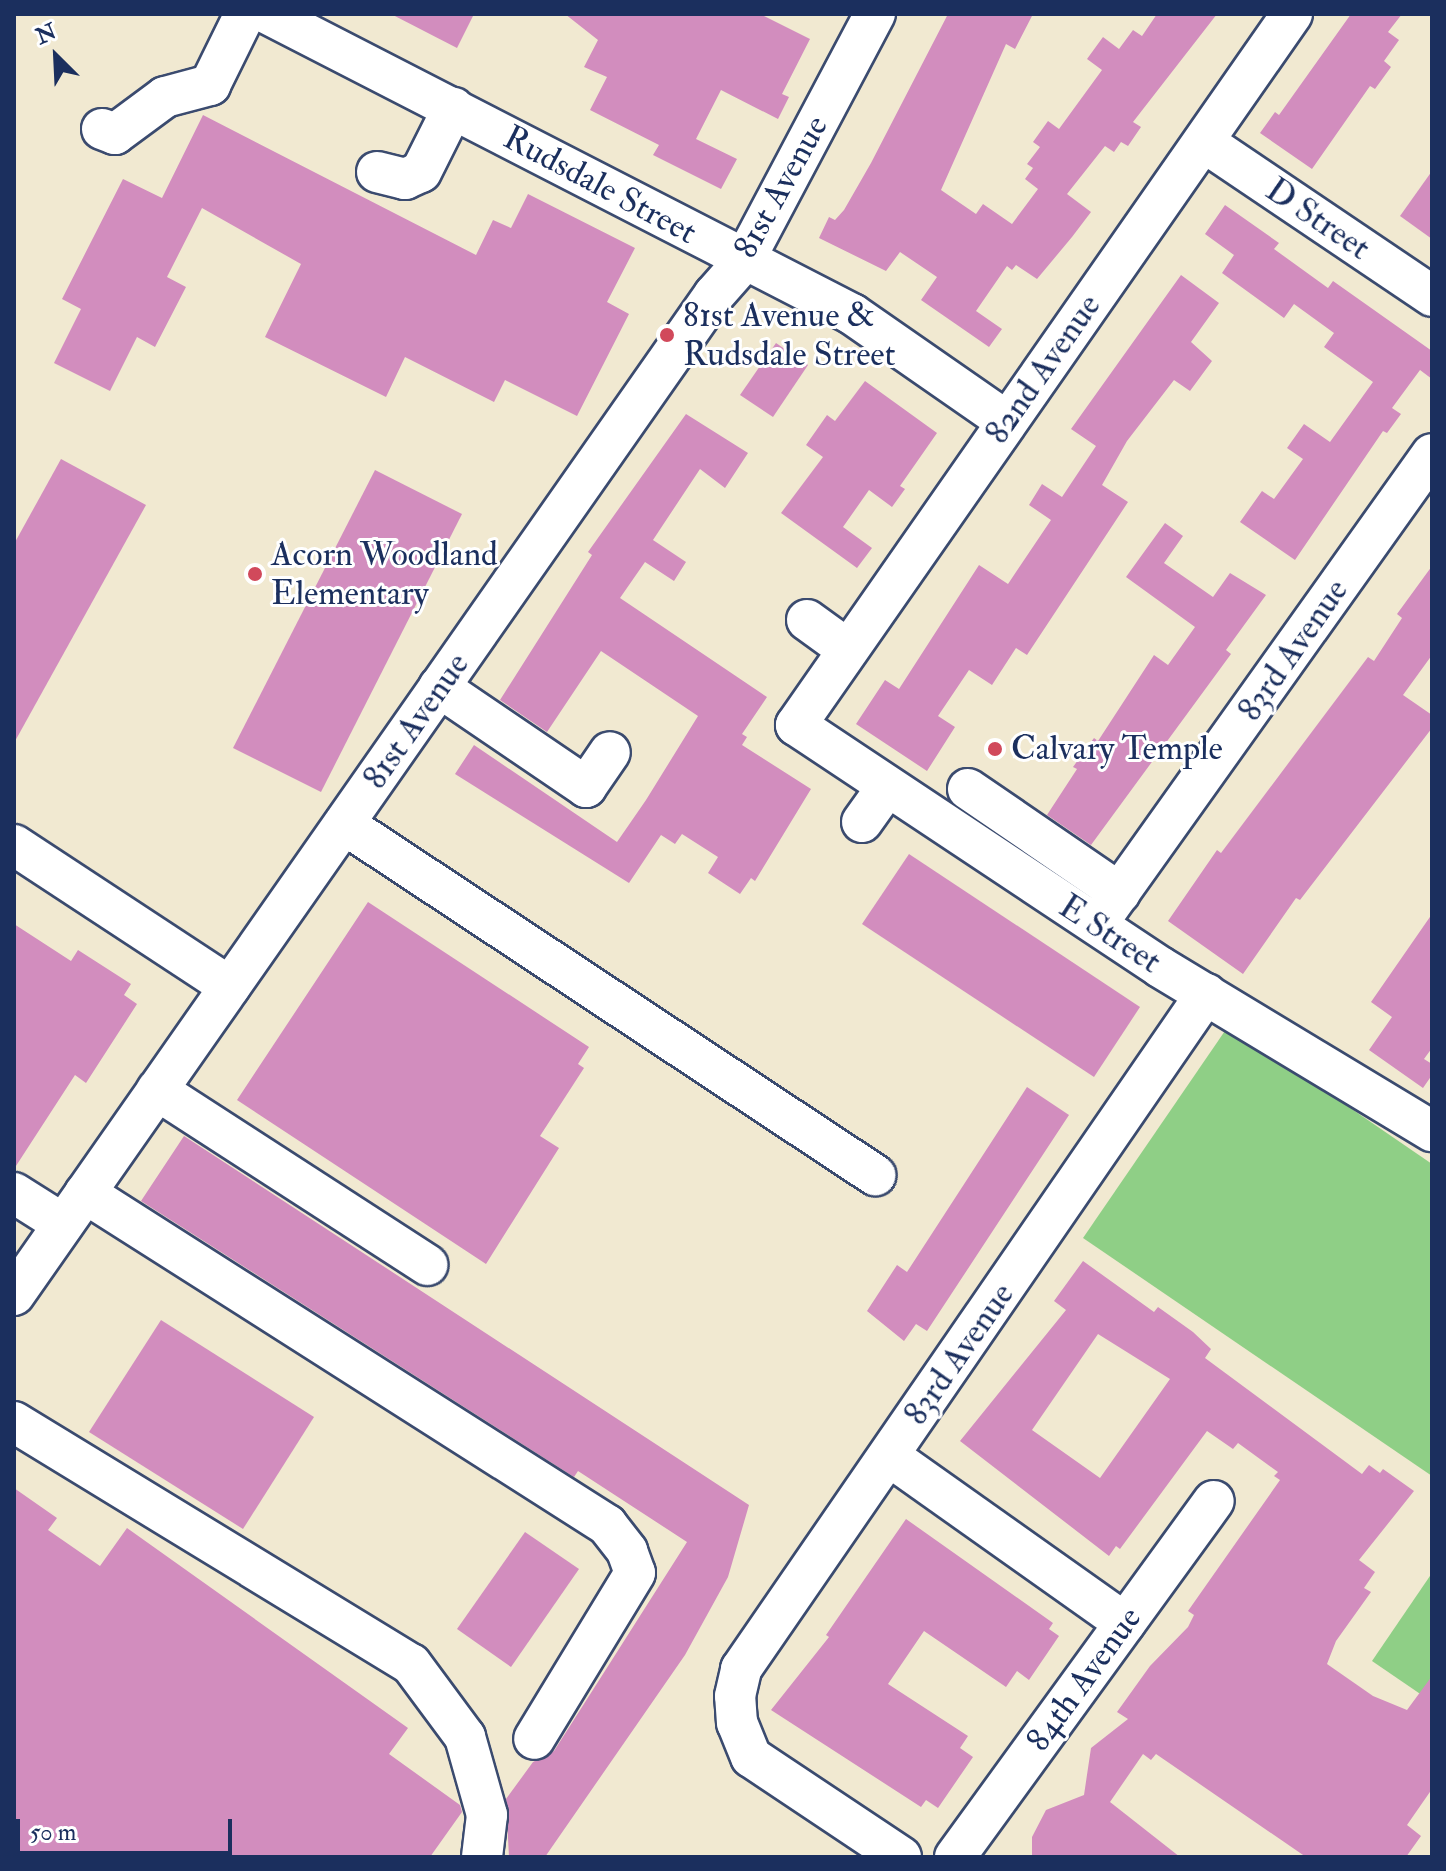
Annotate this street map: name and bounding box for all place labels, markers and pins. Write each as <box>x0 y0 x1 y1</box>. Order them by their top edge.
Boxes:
place label: 81st Avenue & Rudsdale Street <box>683 295 896 374</box>
marker: 81st Avenue & Rudsdale Street <box>658 326 676 344</box>
place label: Acorn Woodland Elementary <box>271 534 498 614</box>
marker: Acorn Woodland Elementary <box>246 565 264 583</box>
place label: Calvary Temple <box>1011 729 1223 769</box>
marker: Calvary Temple <box>986 740 1004 758</box>

